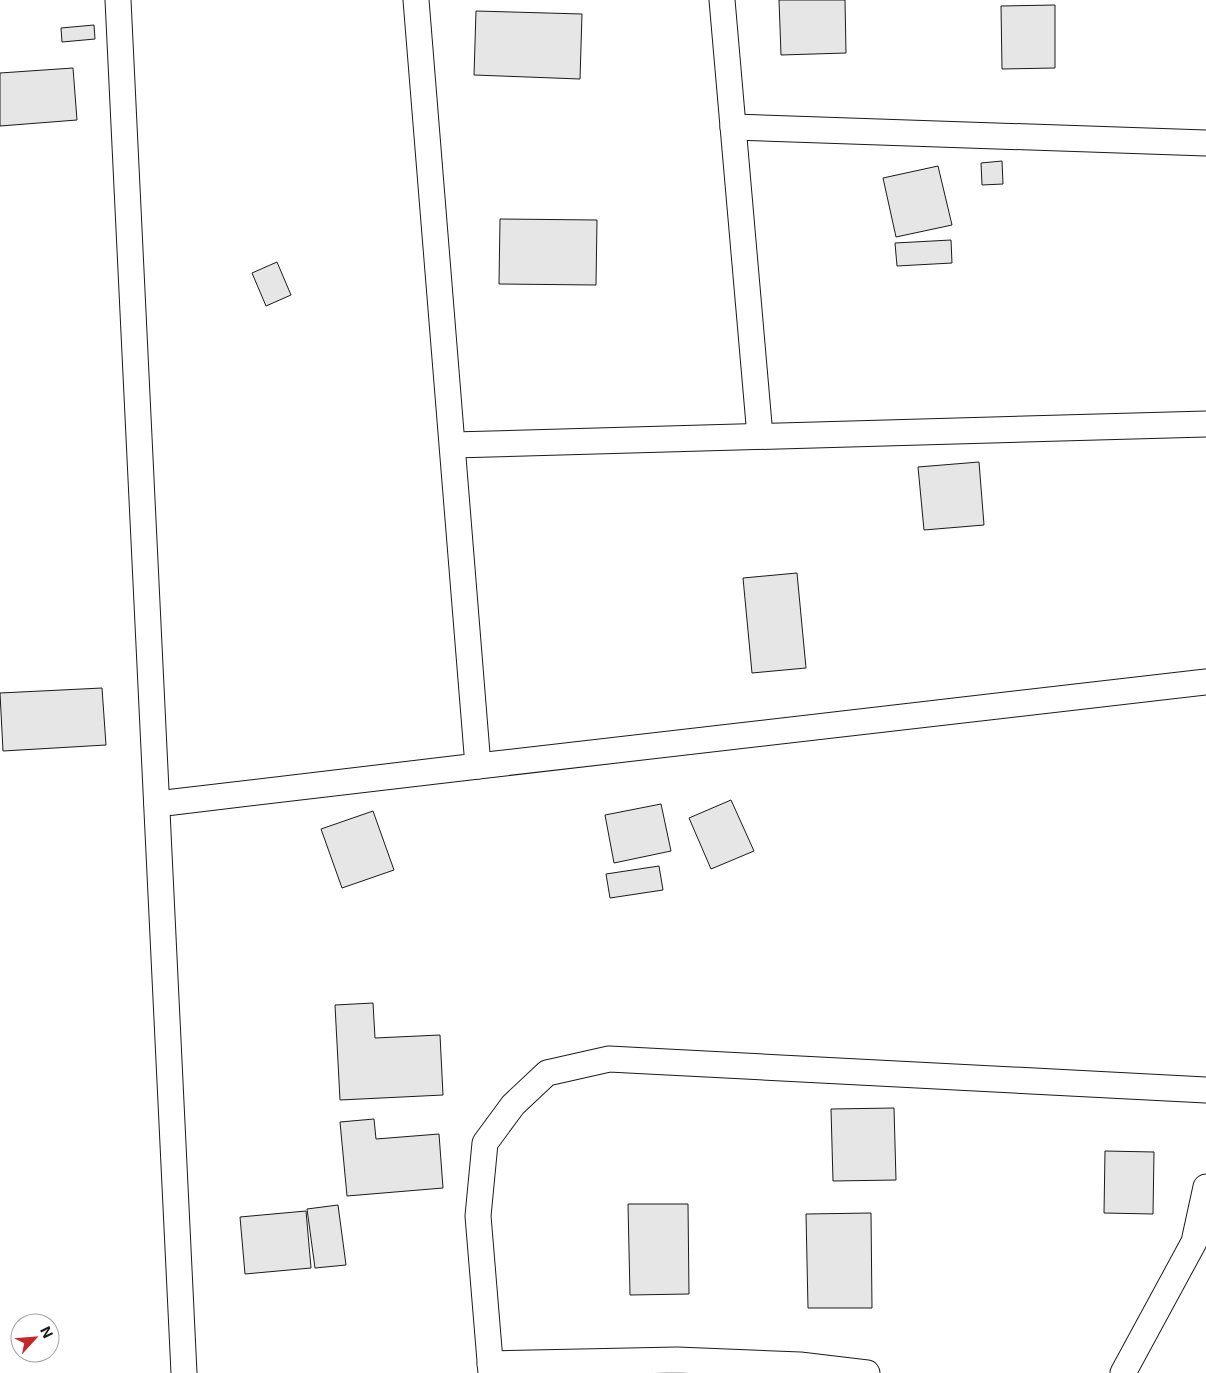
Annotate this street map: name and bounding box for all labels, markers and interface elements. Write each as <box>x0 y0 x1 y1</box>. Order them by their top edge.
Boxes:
north arrow <box>10 1313 60 1363</box>
text: N <box>37 1324 57 1341</box>

